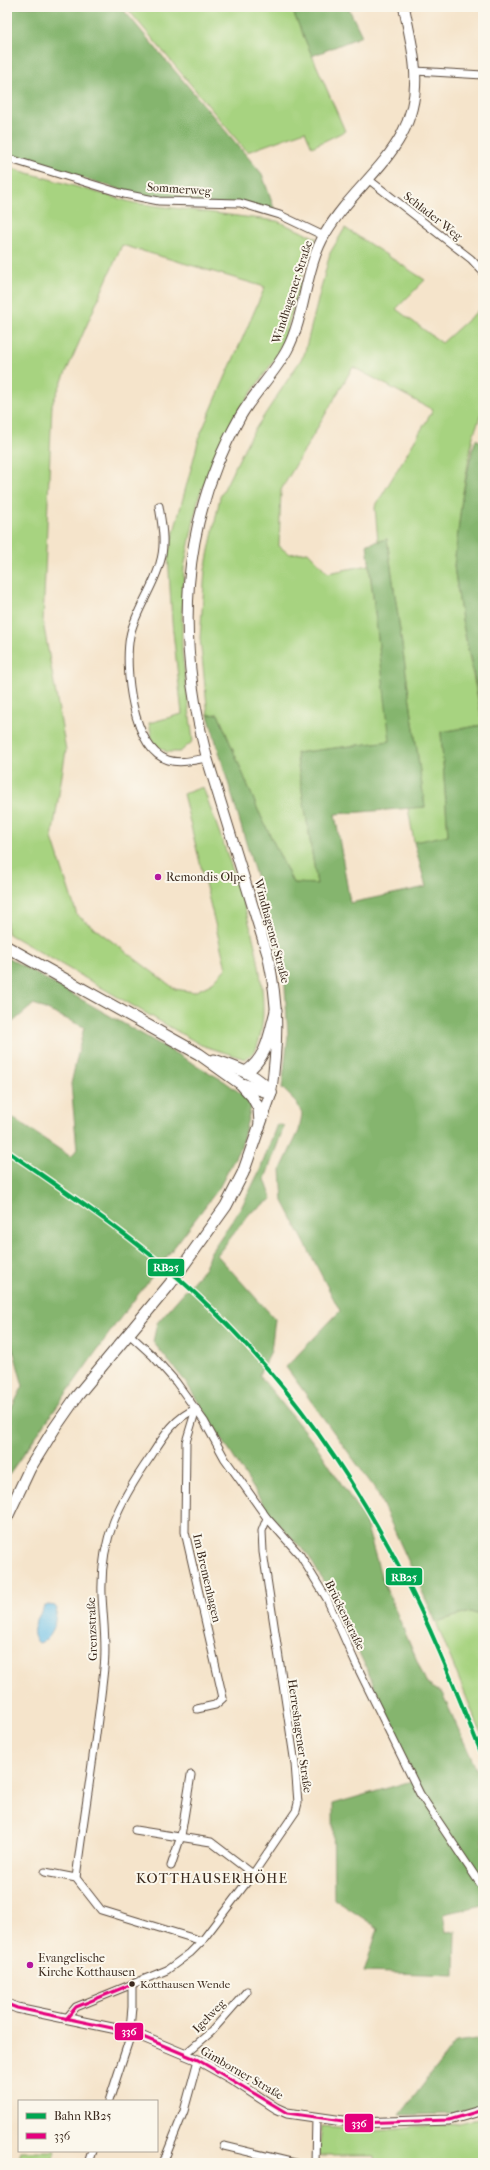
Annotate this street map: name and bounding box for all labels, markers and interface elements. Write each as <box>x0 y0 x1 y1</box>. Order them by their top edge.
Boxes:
street label: Sommerweg <box>146 180 212 198</box>
street label: Schlader Weg <box>401 189 466 244</box>
street label: Windhagener Straße <box>268 239 315 346</box>
place label: Remondis Olpe <box>166 870 246 884</box>
marker: Remondis Olpe <box>153 872 163 882</box>
street label: Windhagener Straße <box>251 876 293 985</box>
line badge: RB25 <box>147 1258 185 1277</box>
text: RB25 <box>153 1261 179 1274</box>
street label: Im Bremenhagen <box>190 1532 224 1624</box>
line badge: RB25 <box>385 1567 423 1586</box>
text: RB25 <box>391 1571 417 1584</box>
street label: Brückenstraße <box>322 1578 368 1652</box>
street label: Grenzstraße <box>84 1597 100 1661</box>
street label: Herreshagener Straße <box>285 1678 315 1794</box>
district label: KOTTHAUSERHÖHE <box>136 1869 288 1887</box>
place label: Evangelische Kirche Kotthausen <box>38 1951 135 1979</box>
marker: Evangelische Kirche Kotthausen <box>25 1960 35 1970</box>
place label: Kotthausen Wende <box>140 1978 231 1991</box>
marker: Kotthausen Wende <box>127 1979 137 1989</box>
street label: Igelweg <box>190 1996 229 2036</box>
line badge: 336 <box>114 2022 144 2041</box>
text: 336 <box>122 2025 138 2038</box>
street label: Gimborner Straße <box>198 2044 286 2102</box>
legend <box>18 2100 158 2152</box>
text: Bahn RB25 <box>54 2109 112 2123</box>
line badge: 336 <box>344 2113 374 2133</box>
text: 336 <box>352 2117 368 2130</box>
text: 336 <box>54 2129 71 2143</box>

